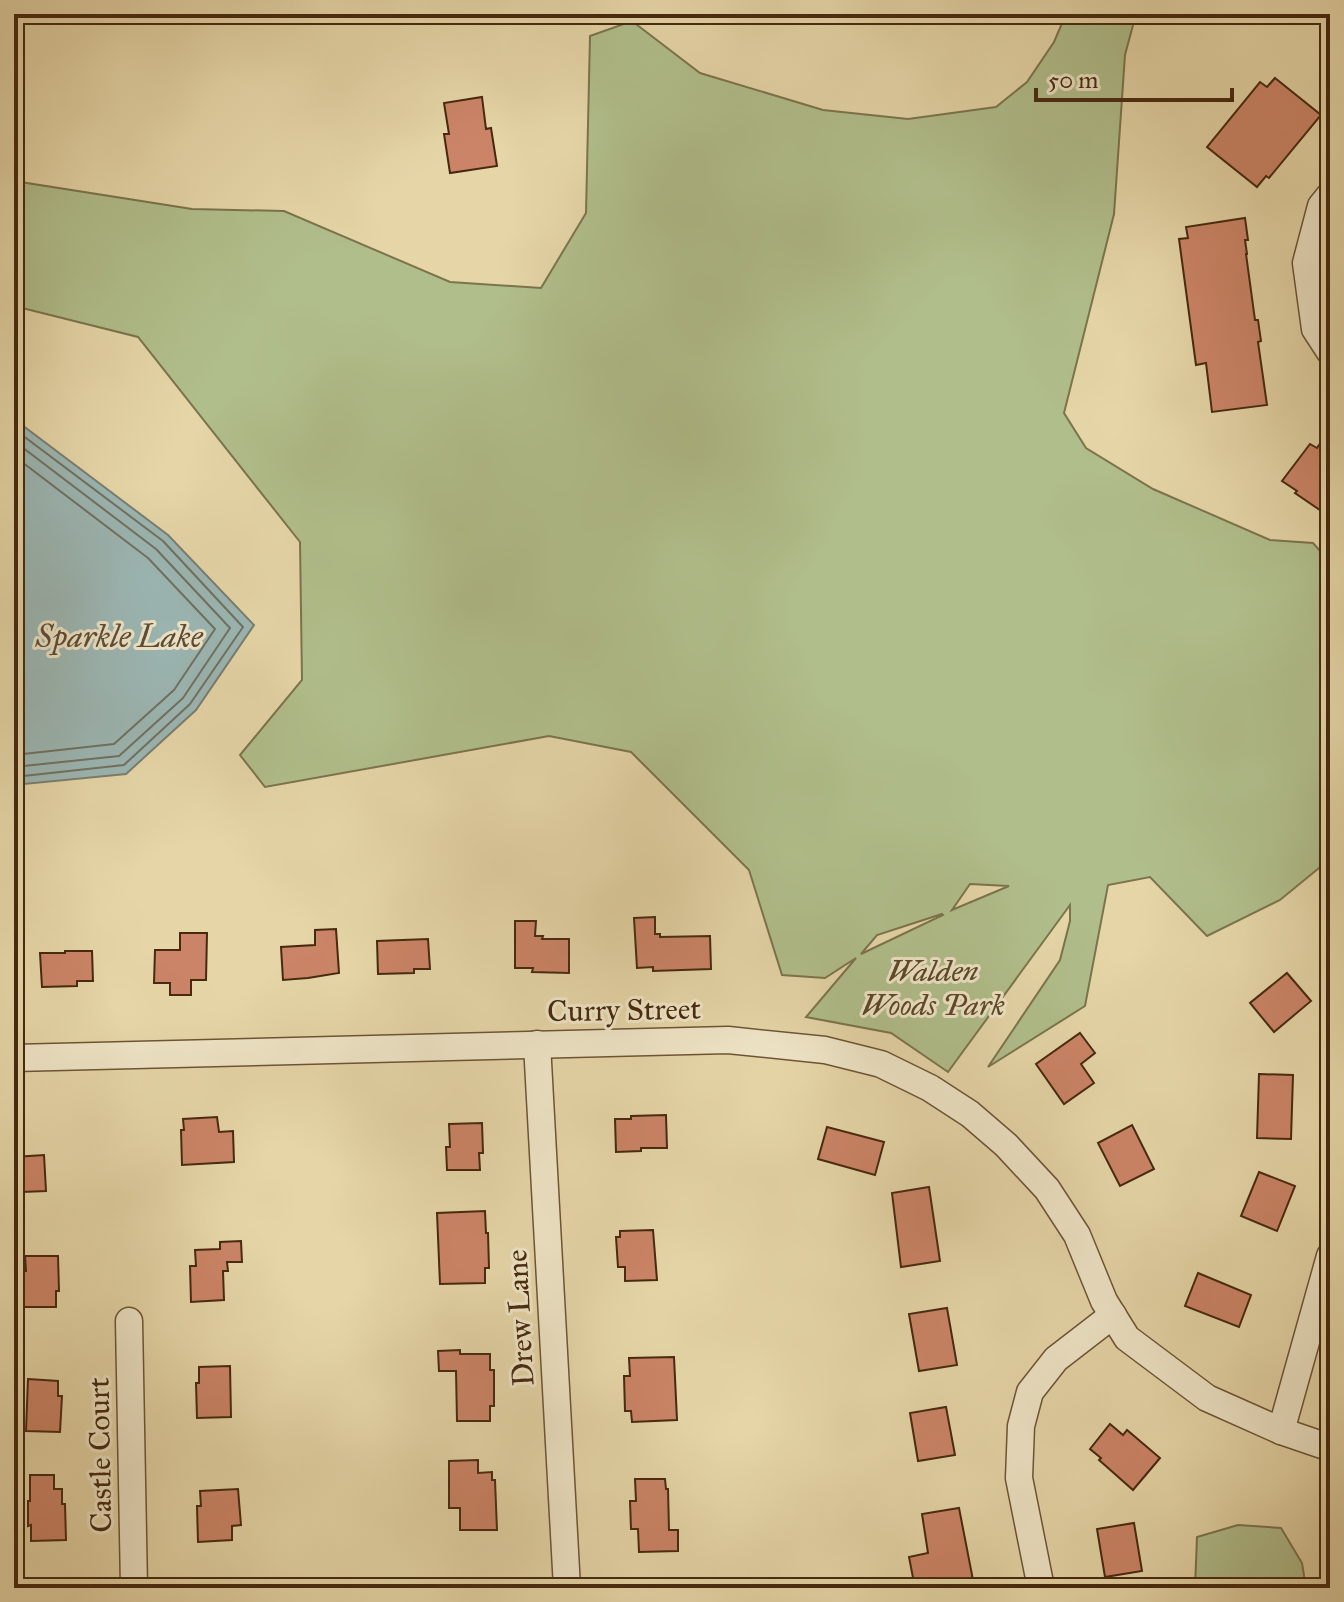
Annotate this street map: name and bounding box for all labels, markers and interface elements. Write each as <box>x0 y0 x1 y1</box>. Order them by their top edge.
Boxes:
scale bar <box>1036 52 1232 102</box>
text: 50 m <box>1048 65 1098 95</box>
water label: Sparkle Lake <box>34 617 204 656</box>
park label: Walden Woods Park <box>861 953 1005 1023</box>
street label: Curry Street <box>547 991 702 1029</box>
street label: Drew Lane <box>498 1249 542 1387</box>
street label: Castle Court <box>81 1377 119 1533</box>

